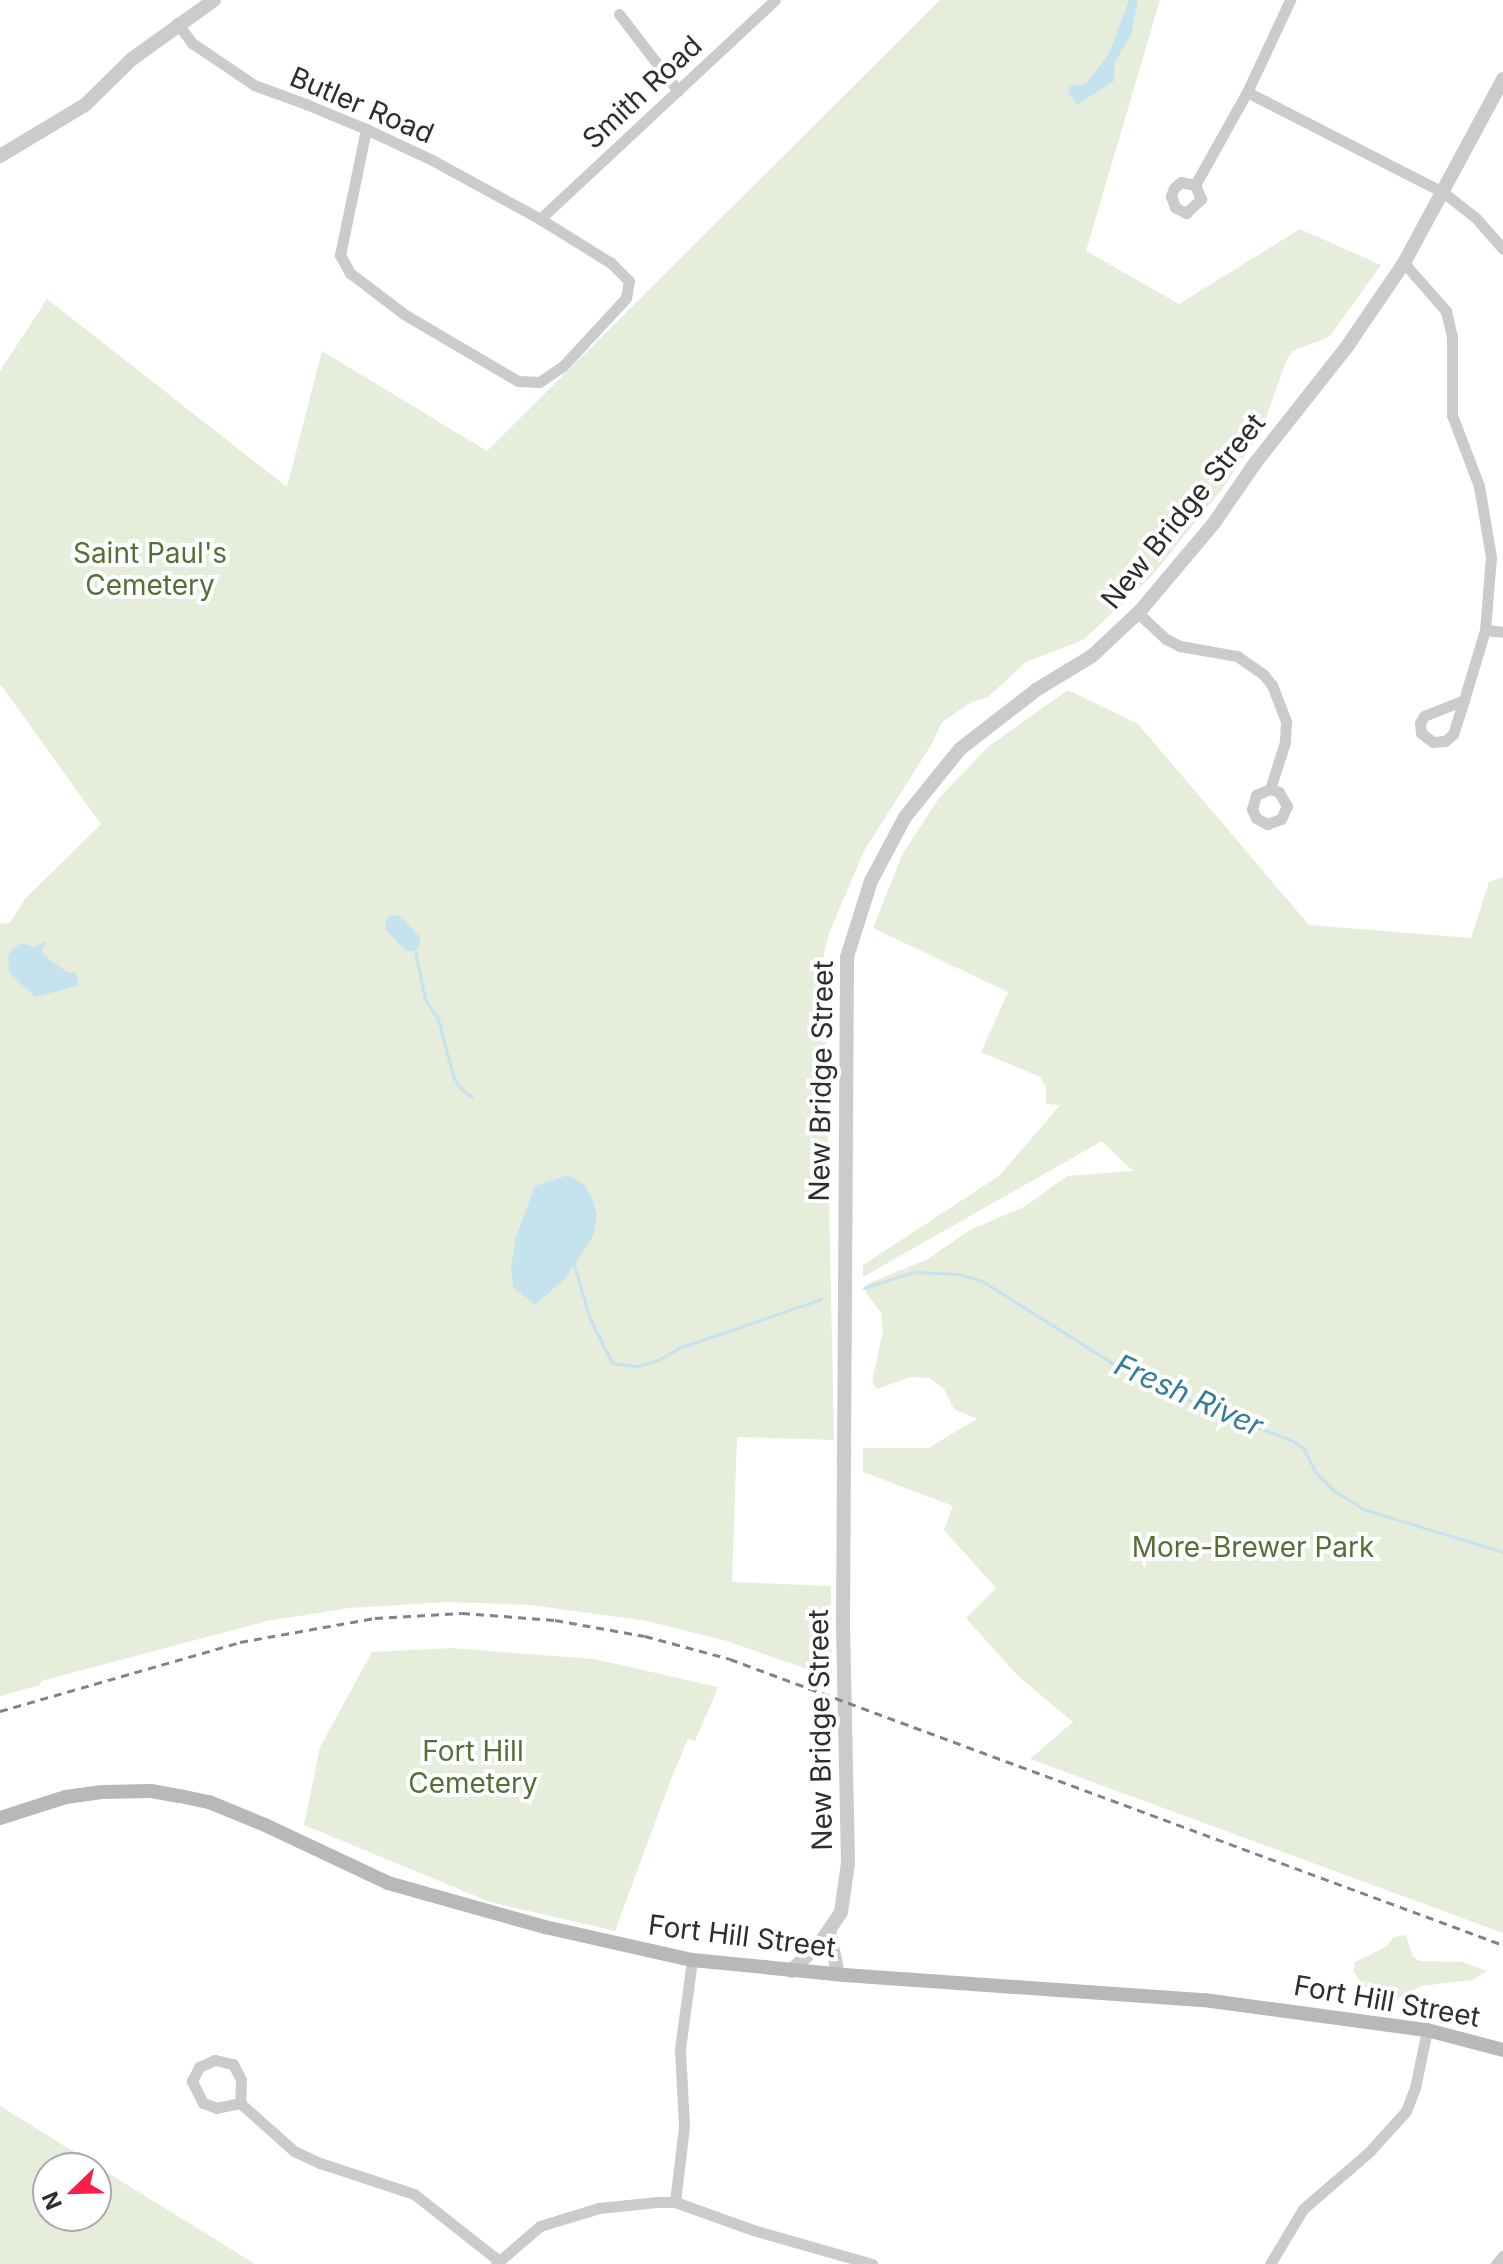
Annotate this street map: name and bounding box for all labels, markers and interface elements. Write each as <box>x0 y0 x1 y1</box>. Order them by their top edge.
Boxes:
street label: Smith Road <box>576 28 708 156</box>
street label: Butler Road <box>285 60 439 150</box>
street label: New Bridge Street <box>1094 407 1272 615</box>
park label: Saint Paul's Cemetery <box>73 536 227 602</box>
street label: New Bridge Street <box>802 960 840 1202</box>
water label: Fresh River <box>1109 1346 1269 1444</box>
park label: More-Brewer Park <box>1132 1530 1374 1564</box>
street label: New Bridge Street <box>801 1609 839 1851</box>
park label: Fort Hill Cemetery <box>408 1734 538 1800</box>
street label: Fort Hill Street <box>647 1908 837 1964</box>
street label: Fort Hill Street <box>1291 1968 1483 2034</box>
north arrow <box>32 2152 112 2232</box>
text: N <box>37 2188 67 2213</box>

